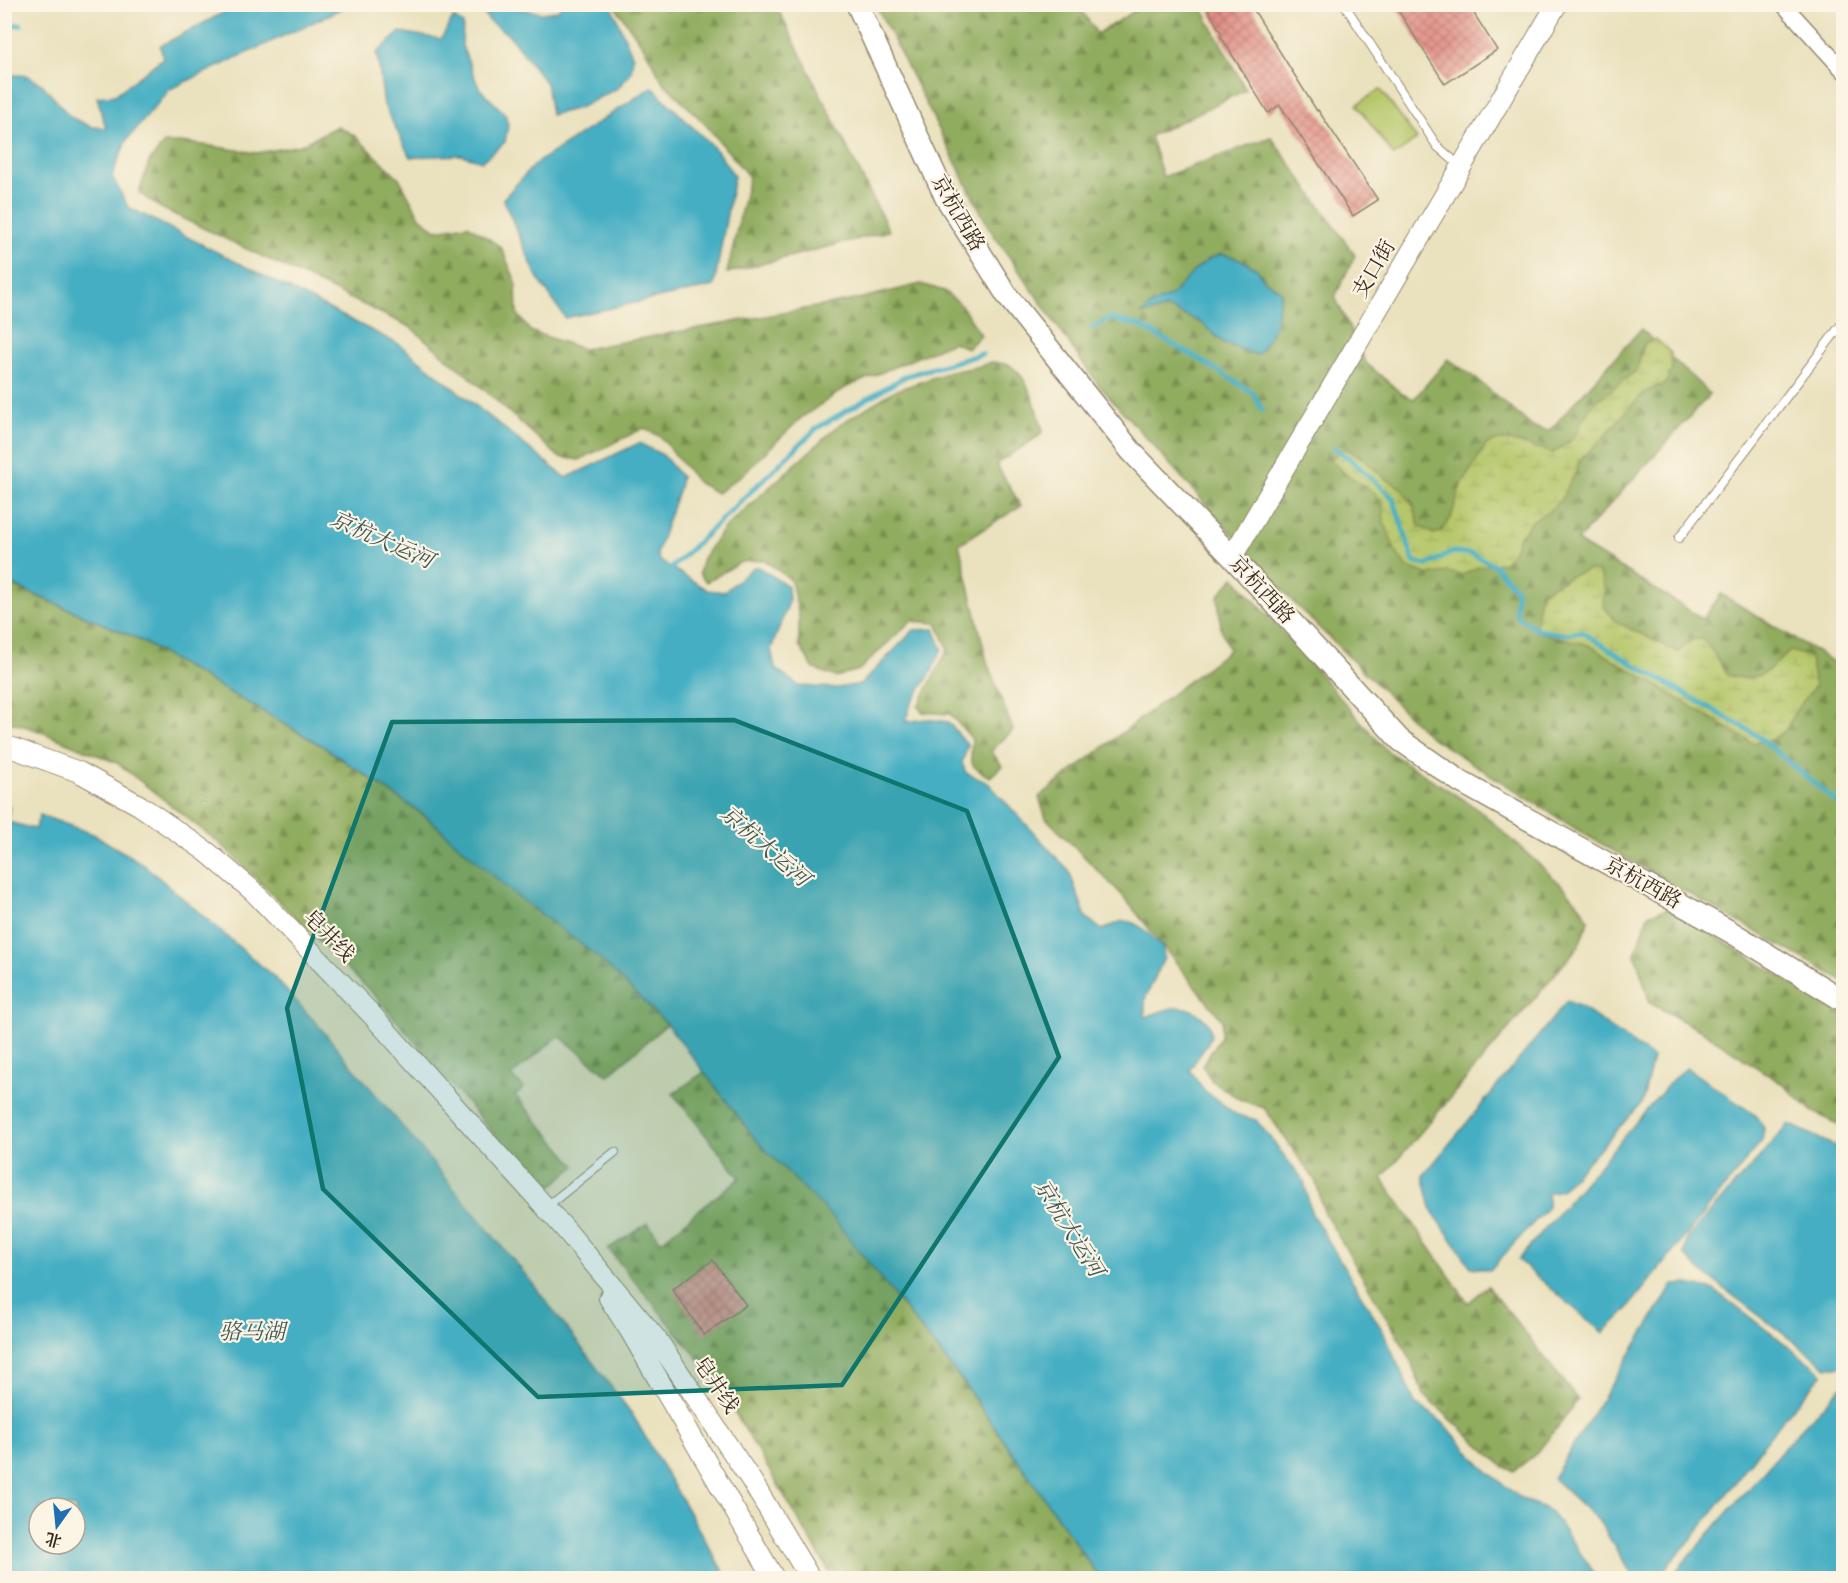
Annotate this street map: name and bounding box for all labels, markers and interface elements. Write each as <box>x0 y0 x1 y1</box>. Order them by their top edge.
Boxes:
street label: 京杭西路 <box>924 169 992 257</box>
street label: 支口街 <box>1346 234 1402 304</box>
water label: 京杭大运河 <box>326 504 442 578</box>
street label: 京杭西路 <box>1223 549 1301 631</box>
water label: 京杭大运河 <box>714 799 819 896</box>
street label: 京杭西路 <box>1599 850 1687 916</box>
street label: 皂井线 <box>297 903 361 969</box>
water label: 京杭大运河 <box>1027 1173 1113 1286</box>
water label: 骆马湖 <box>219 1317 289 1347</box>
street label: 皂井线 <box>686 1351 746 1419</box>
north arrow <box>27 1496 87 1556</box>
text: 北 <box>43 1527 64 1552</box>

